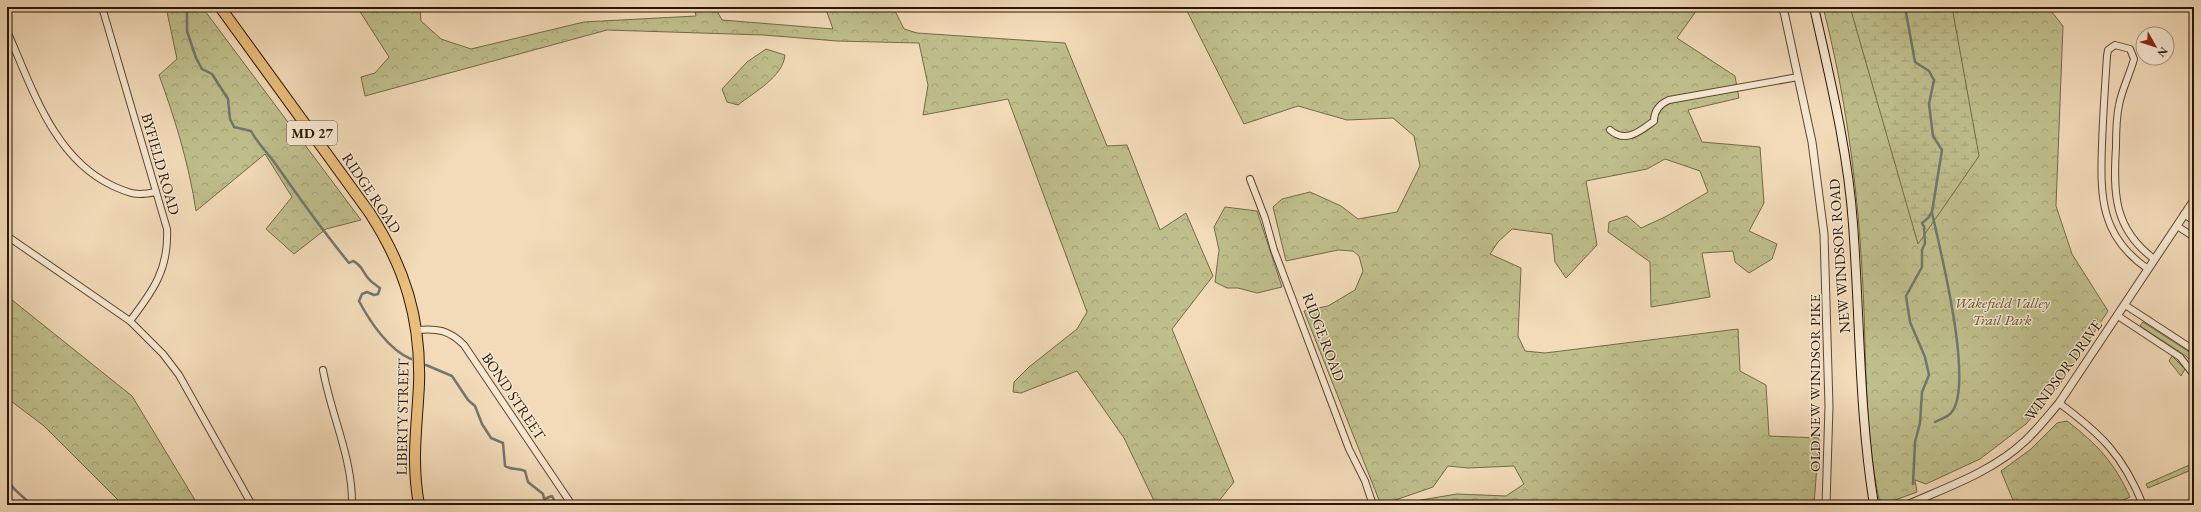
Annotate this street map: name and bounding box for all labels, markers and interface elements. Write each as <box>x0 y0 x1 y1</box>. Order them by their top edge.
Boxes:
north arrow <box>2135 26 2175 66</box>
text: N <box>2154 44 2171 60</box>
street label: BYFIELD ROAD <box>137 111 185 217</box>
road number: MD 27 <box>287 121 337 145</box>
street label: RIDGE ROAD <box>338 149 406 237</box>
street label: NEW WINDSOR ROAD <box>1824 178 1854 334</box>
street label: RIDGE ROAD <box>1298 290 1350 384</box>
park label: Wakefield Valley Trail Park <box>1954 293 2050 329</box>
street label: OLD NEW WINDSOR PIKE <box>1805 294 1824 472</box>
street label: WINDSOR DRIVE <box>2020 316 2106 424</box>
street label: BOND STREET <box>478 349 551 444</box>
street label: LIBERTY STREET <box>391 358 413 476</box>

